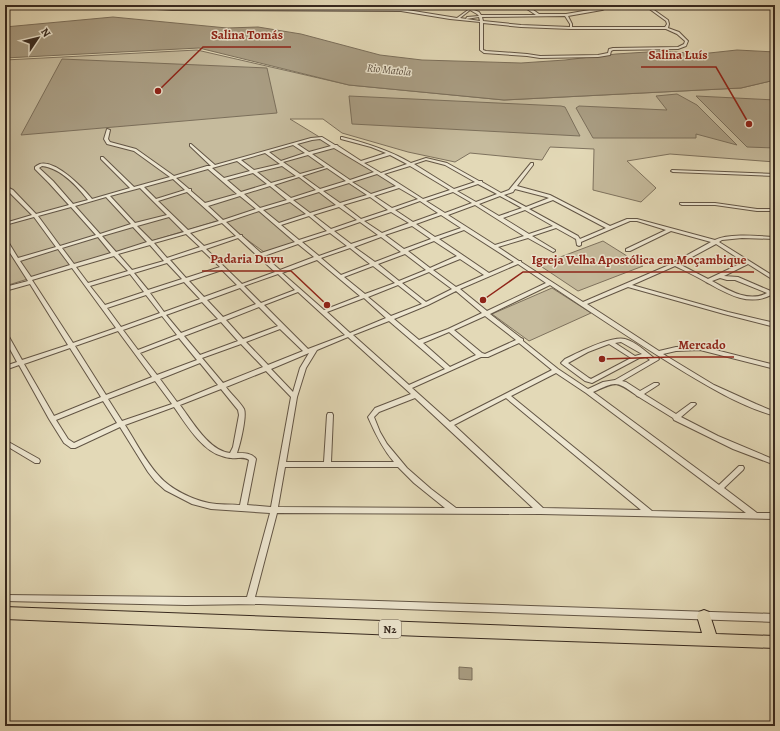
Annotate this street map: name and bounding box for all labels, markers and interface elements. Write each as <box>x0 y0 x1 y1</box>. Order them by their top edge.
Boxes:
north arrow <box>18 18 58 58</box>
callout: Salina Tomás <box>203 22 291 47</box>
text: N <box>37 25 54 40</box>
text: Salina Tomás <box>211 26 283 43</box>
callout: Salina Luís <box>641 42 716 67</box>
text: Salina Luís <box>648 46 708 63</box>
water label: Rio Matola <box>366 60 412 80</box>
callout: Padaria Duvu <box>202 246 291 271</box>
callout: Igreja Velha Apostólica em Moçambique <box>523 247 754 272</box>
text: Padaria Duvu <box>210 250 285 267</box>
text: Igreja Velha Apostólica em Moçambique <box>531 251 747 268</box>
callout: Mercado <box>671 332 734 357</box>
text: Mercado <box>678 336 726 353</box>
road number: N2 <box>379 620 401 638</box>

